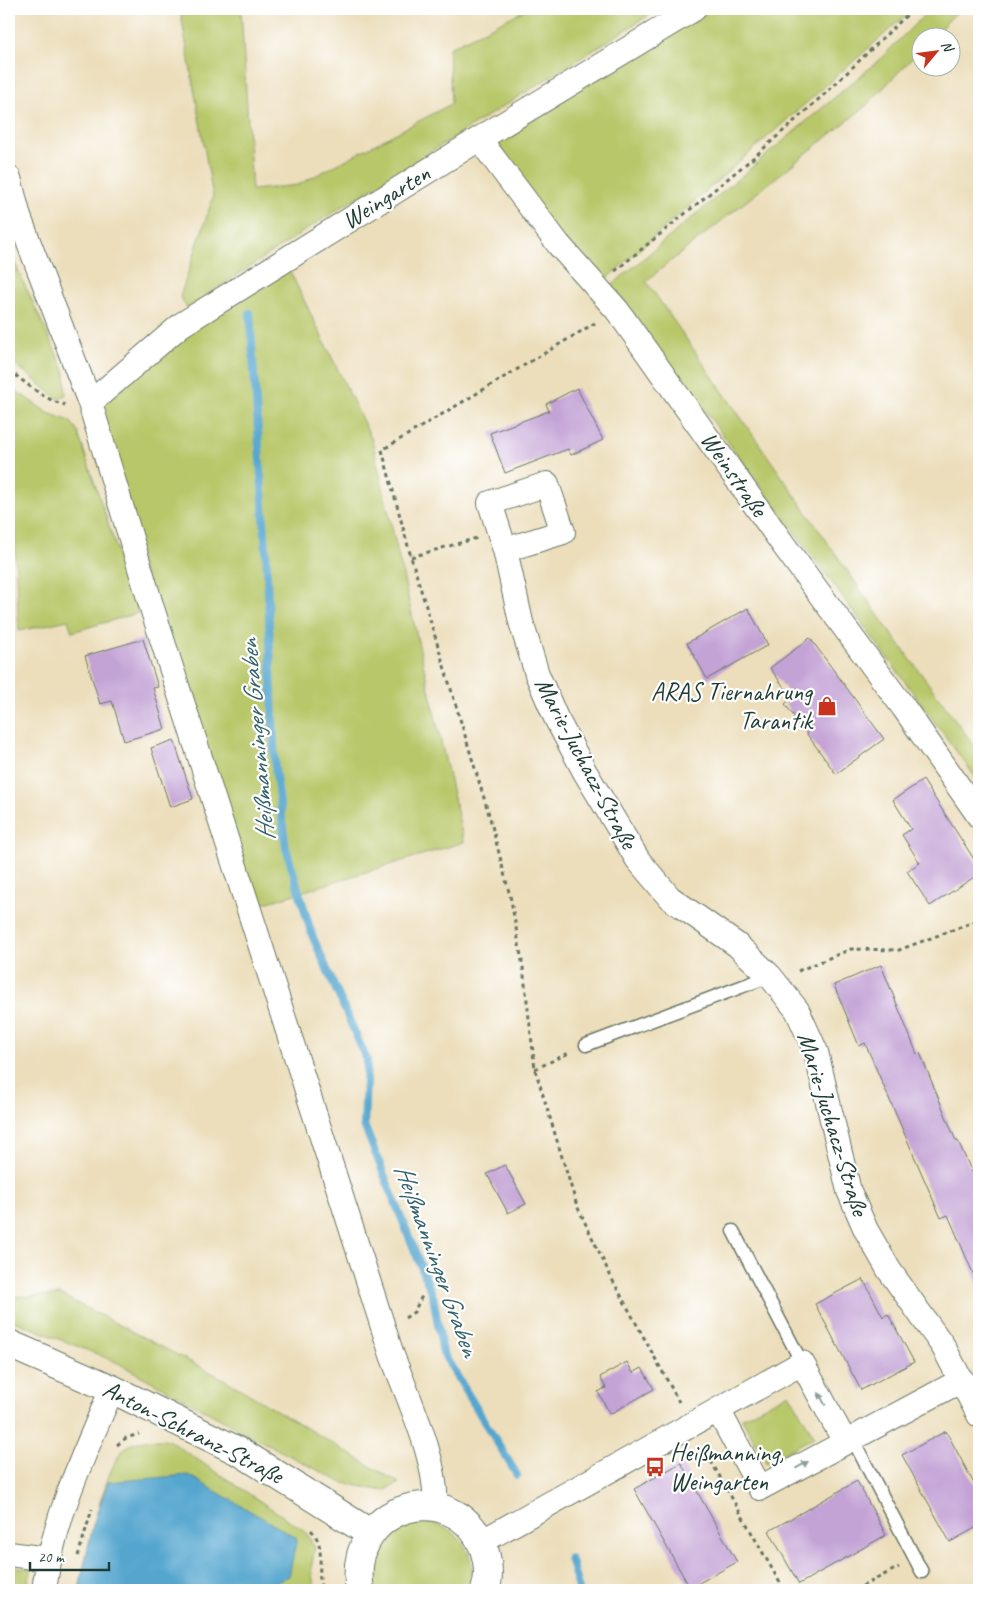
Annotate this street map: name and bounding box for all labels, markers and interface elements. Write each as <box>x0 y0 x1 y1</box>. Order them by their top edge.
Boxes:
north arrow <box>910 28 960 78</box>
text: N <box>937 38 958 56</box>
street label: Weingarten <box>336 157 437 237</box>
street label: Weinstraße <box>693 425 776 524</box>
water label: Heißmanninger Graben <box>232 636 282 842</box>
street label: Marie-Juchacz-Straße <box>527 672 646 856</box>
place label: ARAS Tiernahrung Tarantik <box>651 676 814 737</box>
shop icon: ARAS Tiernahrung Tarantik <box>816 695 838 717</box>
street label: Marie-Juchacz-Straße <box>790 1029 877 1221</box>
water label: Heißmanninger Graben <box>387 1159 488 1363</box>
street label: Anton-Schranz-Straße <box>97 1373 290 1492</box>
one-way arrow <box>818 1391 826 1406</box>
place label: Heißmanning, Weingarten <box>670 1437 784 1498</box>
bus stop icon: Heißmanning, Weingarten <box>644 1456 666 1478</box>
one-way arrow <box>795 1461 809 1469</box>
scale bar <box>30 1539 109 1571</box>
text: 20 m <box>38 1548 65 1567</box>

